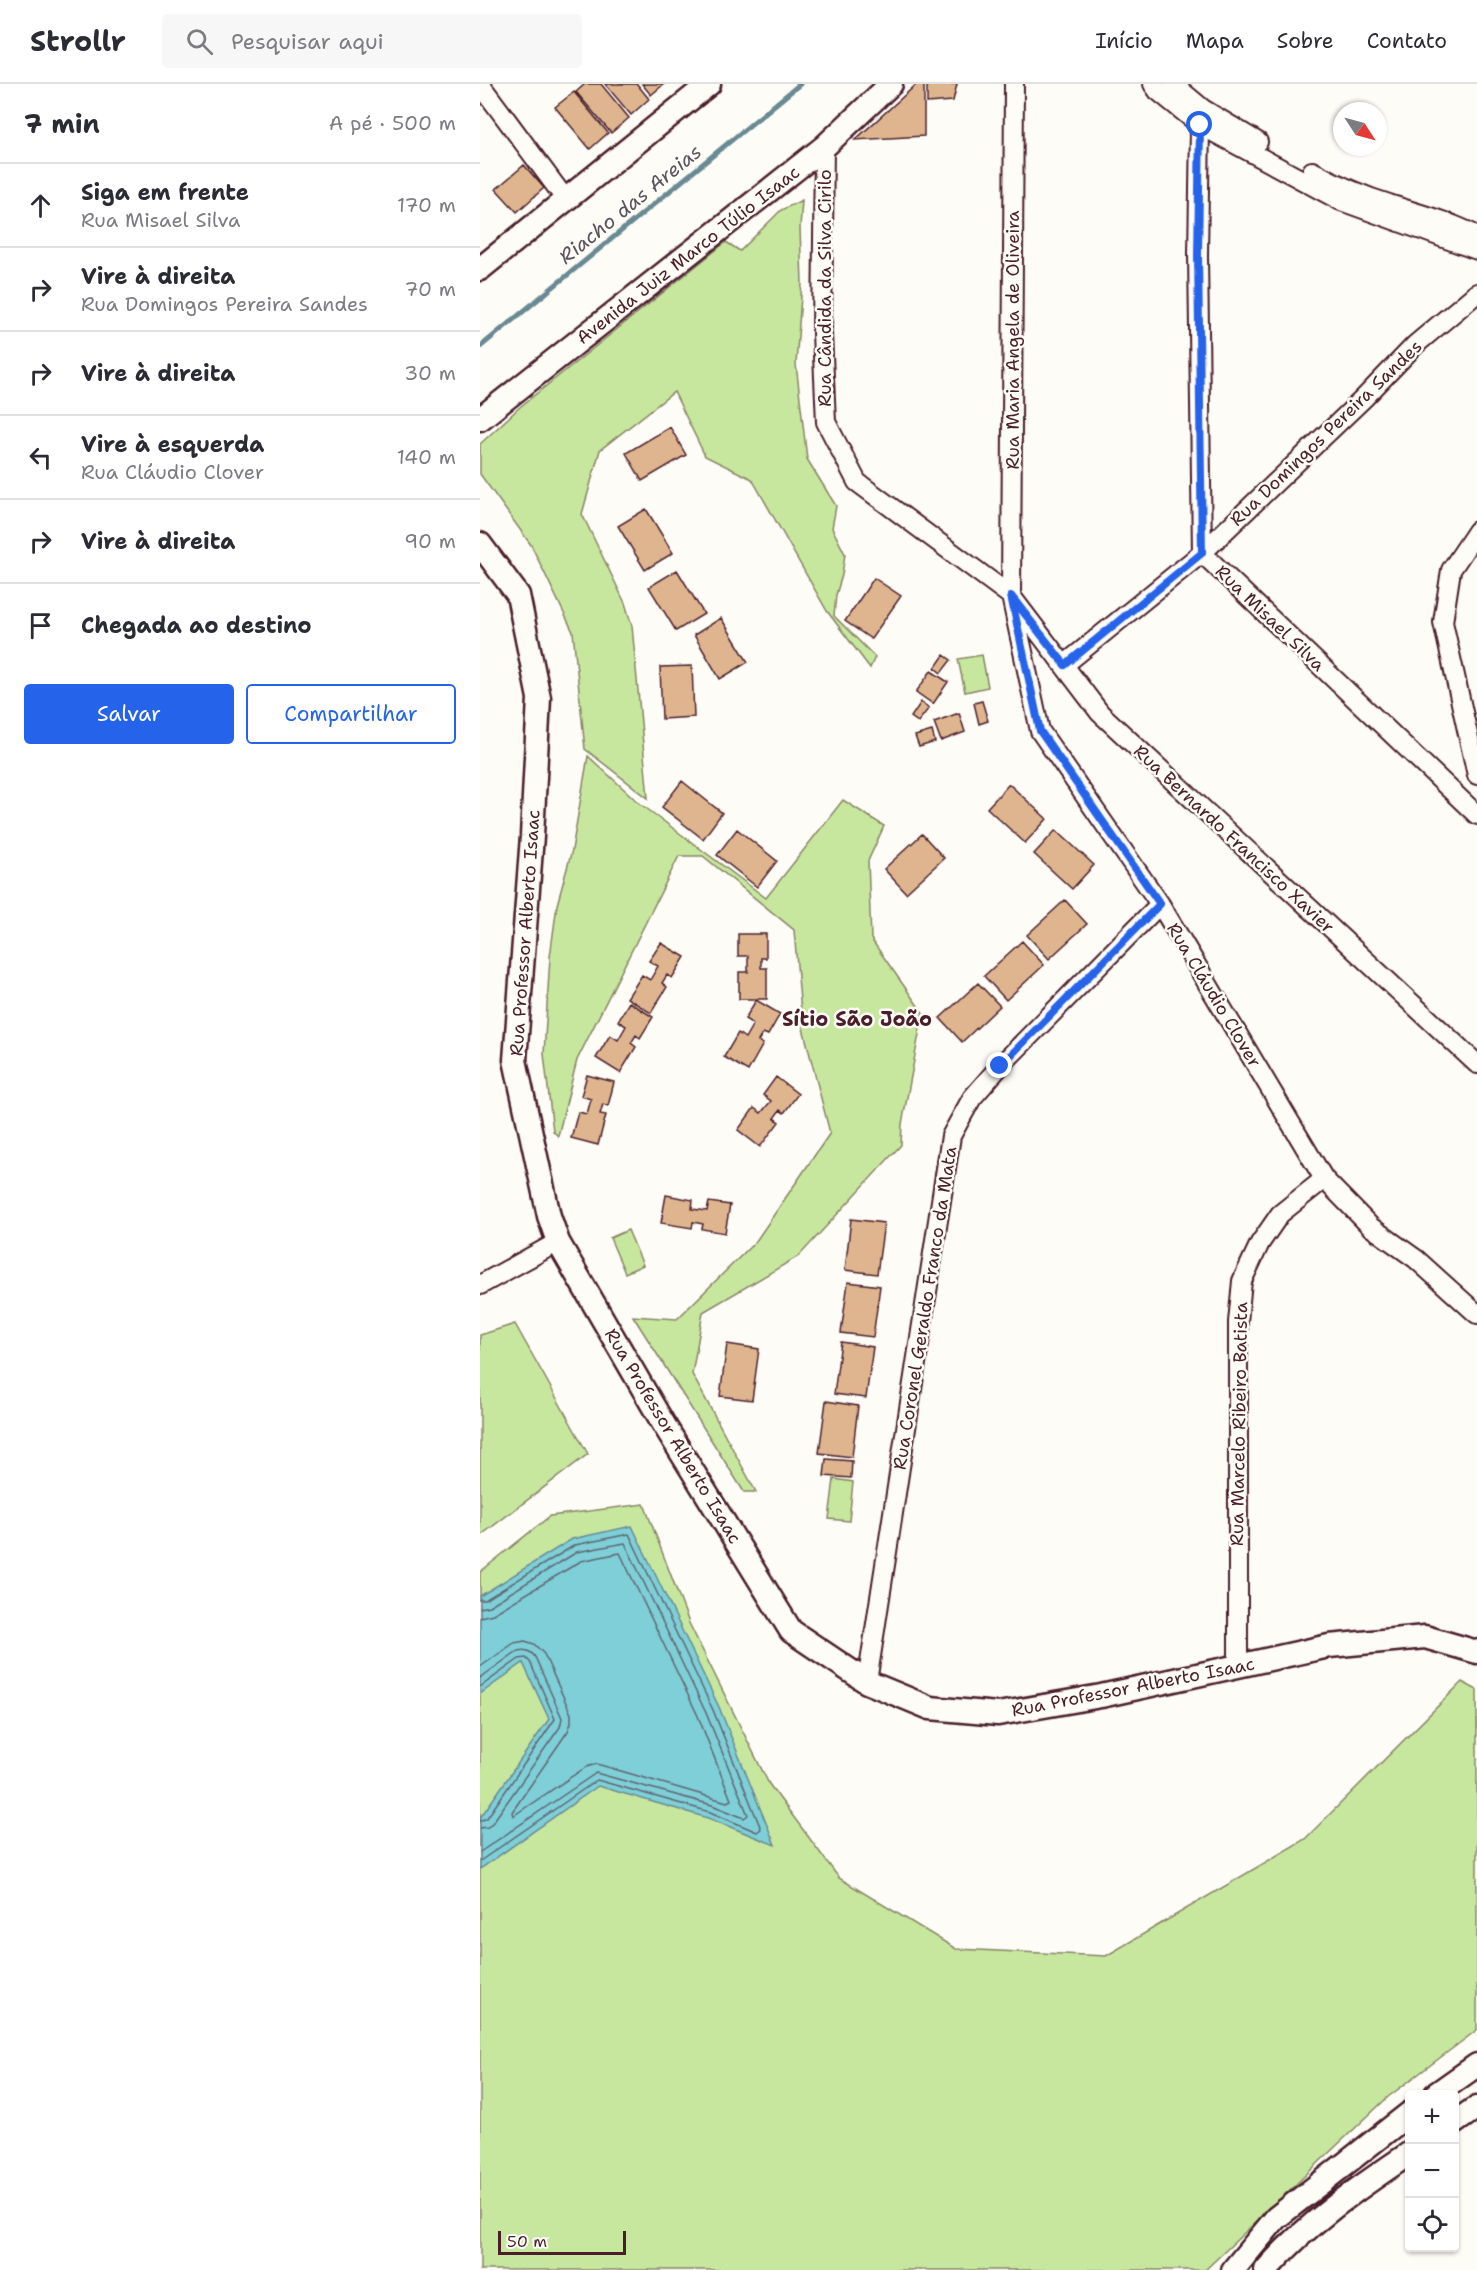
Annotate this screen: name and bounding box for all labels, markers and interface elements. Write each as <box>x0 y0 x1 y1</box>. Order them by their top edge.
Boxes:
search box <box>162 14 582 68</box>
text: Strollr <box>30 22 126 60</box>
icon: search <box>183 25 216 58</box>
text: Pesquisar aqui <box>231 27 384 56</box>
text: Início <box>1095 27 1153 55</box>
text: Mapa <box>1186 27 1244 55</box>
text: Sobre <box>1277 27 1334 55</box>
text: Contato <box>1367 27 1447 55</box>
north arrow <box>1333 102 1387 156</box>
text: 7 min <box>24 106 100 141</box>
text: A pé · 500 m <box>329 110 456 136</box>
route start <box>1186 111 1212 137</box>
water label: Riacho das Areias <box>553 138 707 270</box>
street label: Avenida Juiz Marco Túlio Isaac <box>571 160 805 350</box>
street label: Rua Cândida da Silva Cirilo <box>813 169 837 407</box>
text: Siga em frente <box>81 178 249 207</box>
icon: ahead <box>24 189 57 222</box>
text: 170 m <box>397 192 456 218</box>
text: Rua Misael Silva <box>81 207 240 233</box>
street label: Rua Maria Angela de Oliveira <box>1001 211 1025 469</box>
text: Vire à direita <box>81 262 235 291</box>
icon: right <box>24 273 57 306</box>
text: 70 m <box>404 276 456 302</box>
text: Rua Domingos Pereira Sandes <box>81 291 368 317</box>
street label: Rua Domingos Pereira Sandes <box>1225 335 1427 531</box>
icon: right <box>24 357 57 390</box>
text: Vire à direita <box>81 359 235 388</box>
text: 30 m <box>404 360 456 386</box>
text: Vire à esquerda <box>81 430 264 459</box>
icon: left <box>24 441 57 474</box>
text: 140 m <box>397 444 456 470</box>
text: Rua Cláudio Clover <box>81 459 264 485</box>
icon: right <box>24 525 57 558</box>
text: Vire à direita <box>81 527 235 556</box>
text: 90 m <box>404 528 456 554</box>
street label: Rua Misael Silva <box>1210 560 1330 676</box>
icon: arrive <box>24 609 57 642</box>
text: Chegada ao destino <box>81 611 312 640</box>
button: Salvar <box>24 684 234 744</box>
button: Compartilhar <box>246 684 456 744</box>
street label: Rua Bernardo Francisco Xavier <box>1128 739 1340 939</box>
street label: Rua Professor Alberto Isaac <box>504 809 546 1057</box>
street label: Rua Cláudio Clover <box>1161 918 1267 1072</box>
district label: Sítio São João <box>782 1006 932 1032</box>
route end <box>986 1052 1012 1078</box>
street label: Rua Coronel Geraldo Franco da Mata <box>888 1145 962 1471</box>
street label: Rua Marcelo Ribeiro Batista <box>1225 1302 1253 1546</box>
street label: Rua Professor Alberto Isaac <box>599 1324 747 1548</box>
street label: Rua Professor Alberto Isaac <box>1009 1652 1257 1722</box>
map controls <box>1405 2090 1459 2252</box>
button: + <box>1405 2090 1459 2144</box>
button: − <box>1405 2144 1459 2198</box>
button: locate <box>1405 2198 1459 2252</box>
scale bar <box>498 2228 626 2256</box>
text: 50 m <box>507 2231 547 2252</box>

